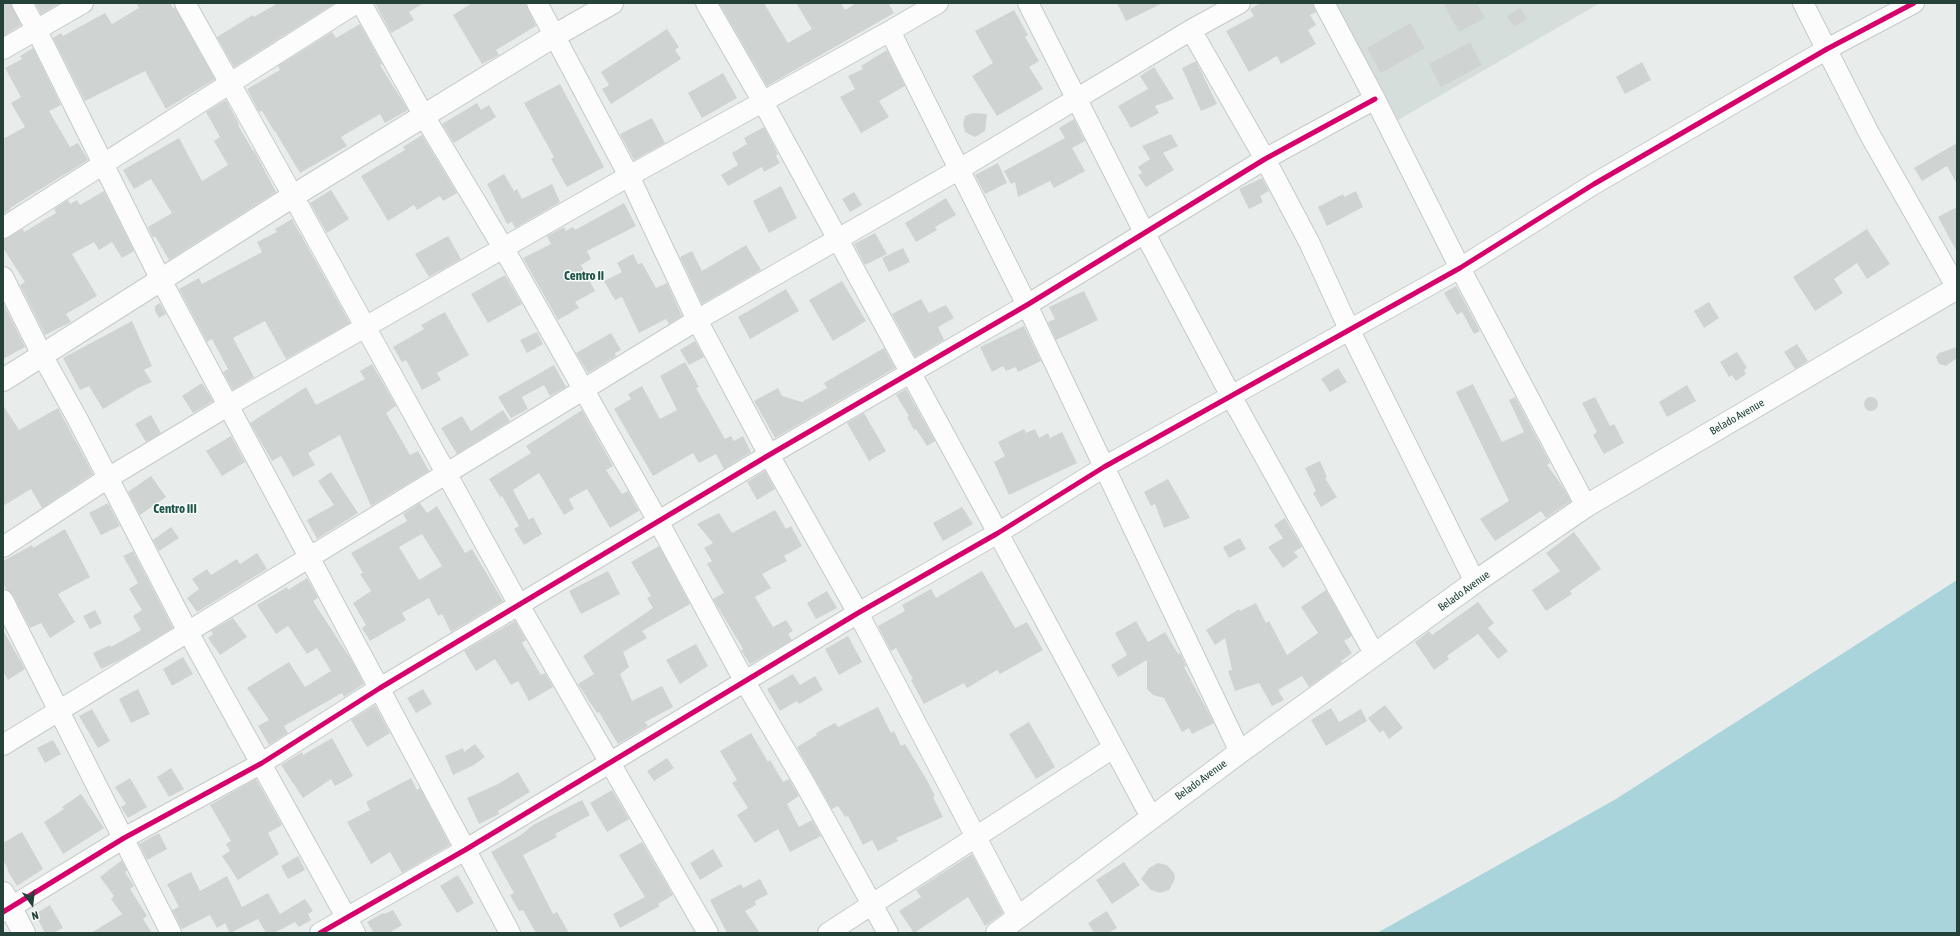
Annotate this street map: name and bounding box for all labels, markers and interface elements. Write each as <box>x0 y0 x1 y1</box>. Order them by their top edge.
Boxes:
district label: Centro II <box>564 268 604 284</box>
street label: Belado Avenue <box>1707 396 1767 438</box>
district label: Centro III <box>153 501 197 517</box>
street label: Belado Avenue <box>1436 568 1492 614</box>
street label: Belado Avenue <box>1173 757 1229 803</box>
north arrow <box>12 884 52 924</box>
text: N <box>30 909 40 922</box>

